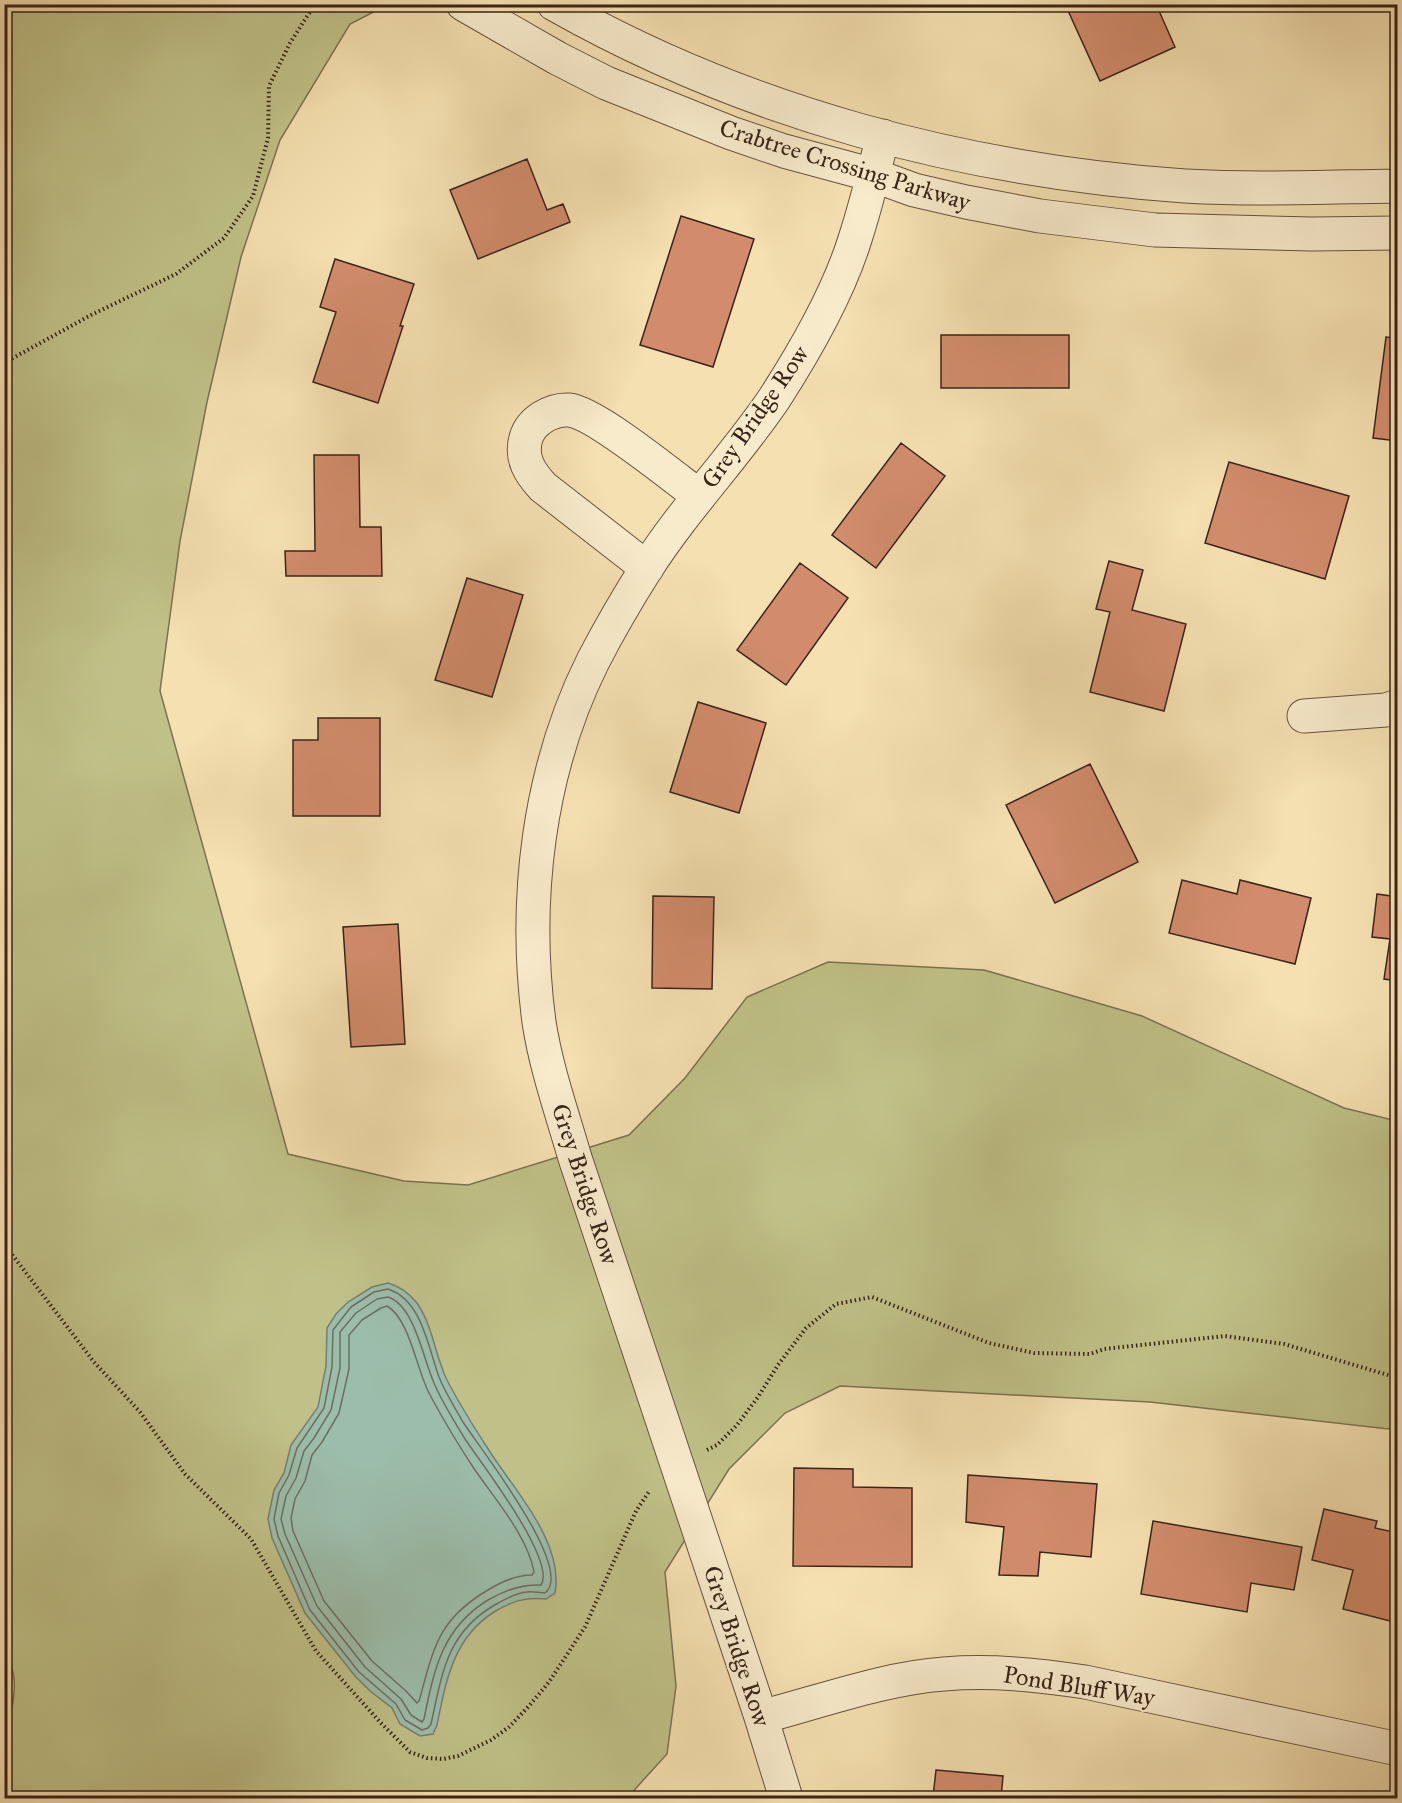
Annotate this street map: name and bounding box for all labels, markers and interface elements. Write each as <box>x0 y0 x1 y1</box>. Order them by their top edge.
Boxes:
street label: Crabtree Crossing Parkway <box>716 113 975 218</box>
street label: Grey Bridge Row <box>695 339 816 494</box>
street label: Grey Bridge Row <box>545 1100 625 1269</box>
street label: Grey Bridge Row <box>697 1562 777 1731</box>
street label: Pond Bluff Way <box>1001 1659 1158 1713</box>

